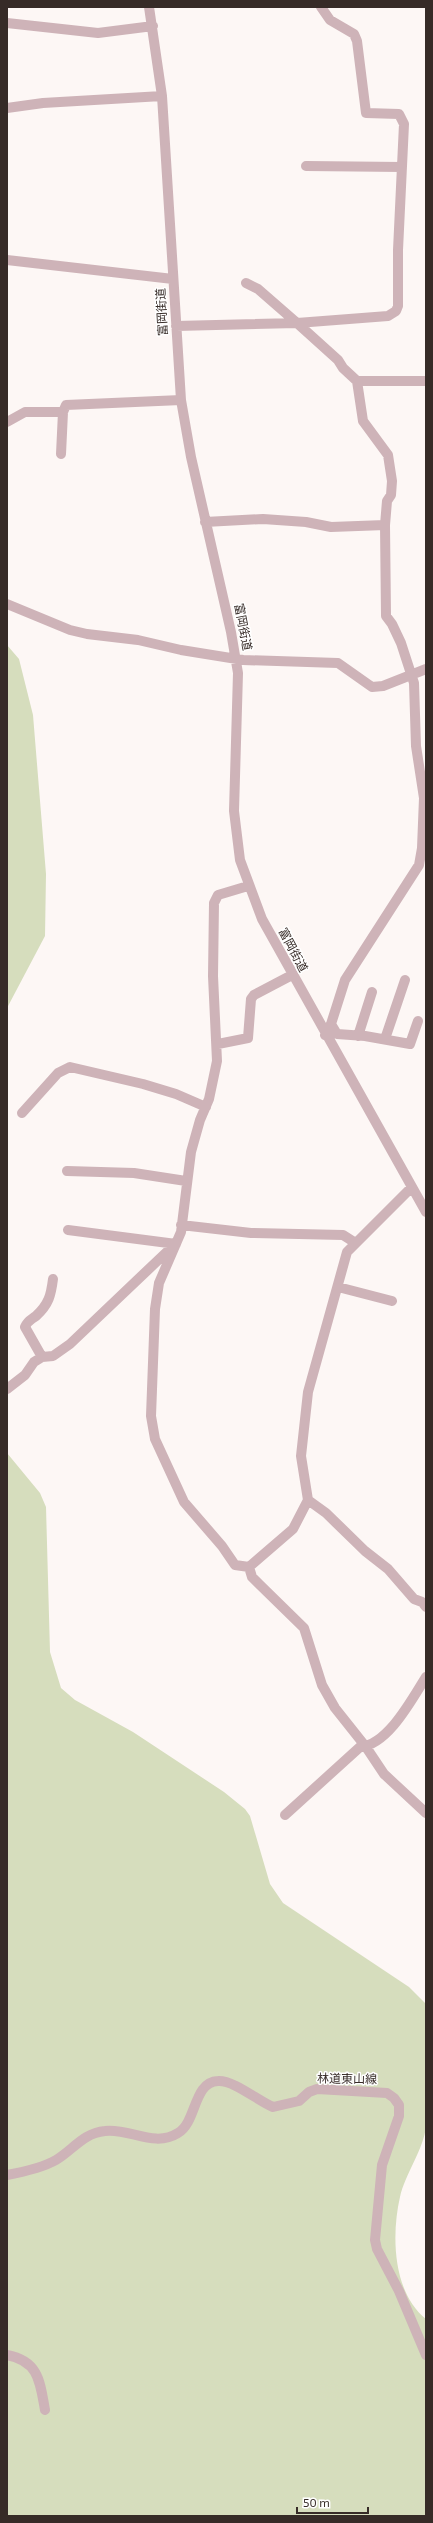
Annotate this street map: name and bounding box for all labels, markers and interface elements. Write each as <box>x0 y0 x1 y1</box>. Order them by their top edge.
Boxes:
street label: 富岡街道 <box>153 288 169 336</box>
street label: 富岡街道 <box>233 602 255 652</box>
street label: 富岡街道 <box>276 925 311 974</box>
street label: 林道東山線 <box>317 2070 377 2086</box>
scale bar <box>297 2489 368 2515</box>
text: 50 m <box>303 2495 330 2509</box>

